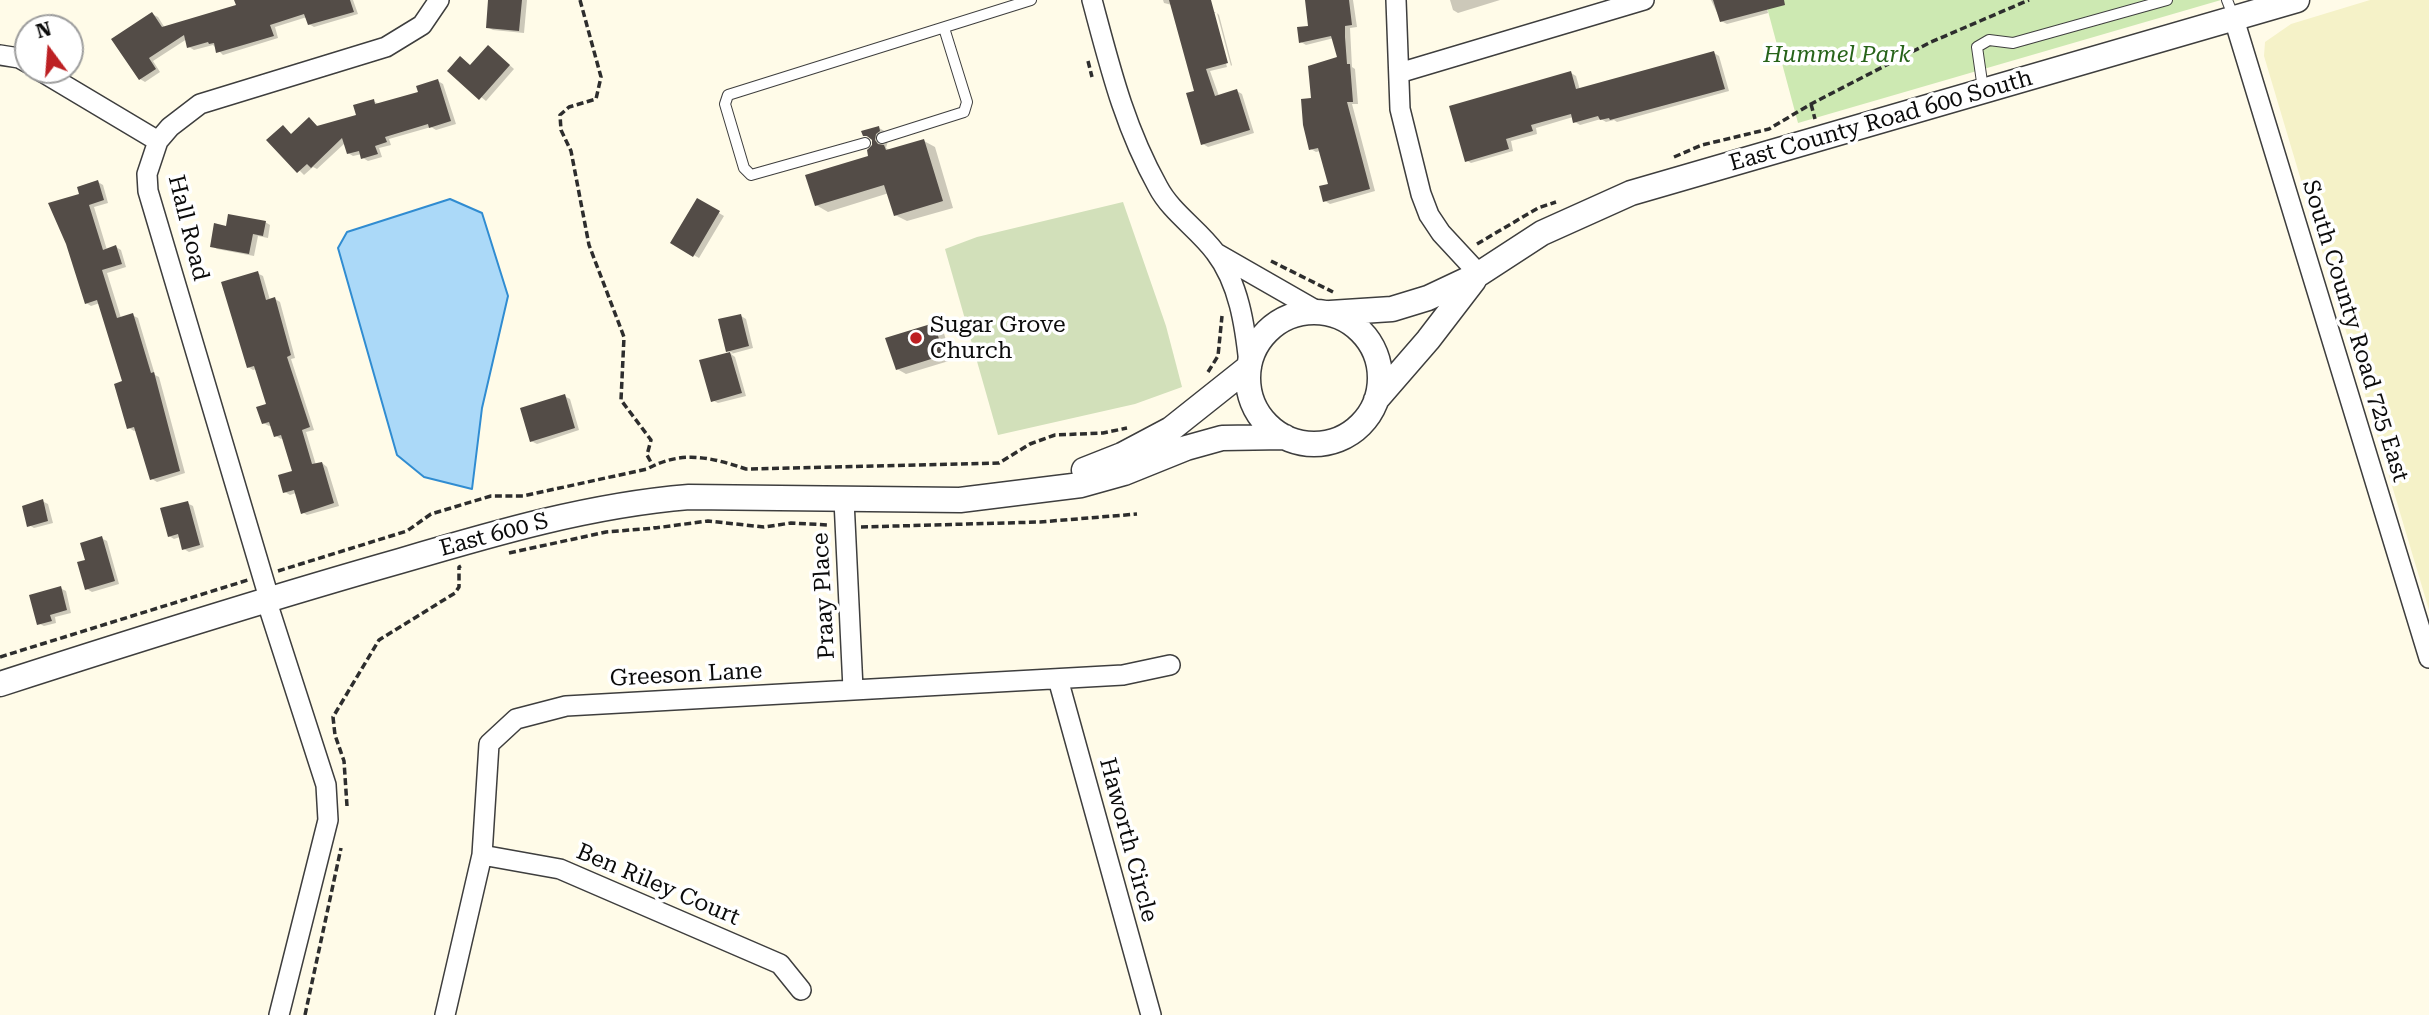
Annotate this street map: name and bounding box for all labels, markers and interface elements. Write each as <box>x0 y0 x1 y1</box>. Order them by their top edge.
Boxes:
north arrow <box>14 14 84 84</box>
text: N <box>33 17 54 43</box>
park label: Hummel Park <box>1763 41 1911 69</box>
street label: East County Road 600 South <box>1726 64 2036 178</box>
street label: Hall Road <box>162 172 214 284</box>
street label: South County Road 725 East <box>2296 177 2414 485</box>
place label: Sugar Grove Church <box>930 311 1066 365</box>
marker: Sugar Grove Church <box>908 330 924 346</box>
street label: East 600 S <box>437 507 551 563</box>
street label: Praay Place <box>807 532 841 660</box>
street label: Greeson Lane <box>609 657 763 693</box>
street label: Haworth Circle <box>1093 755 1163 925</box>
street label: Ben Riley Court <box>572 838 744 932</box>

